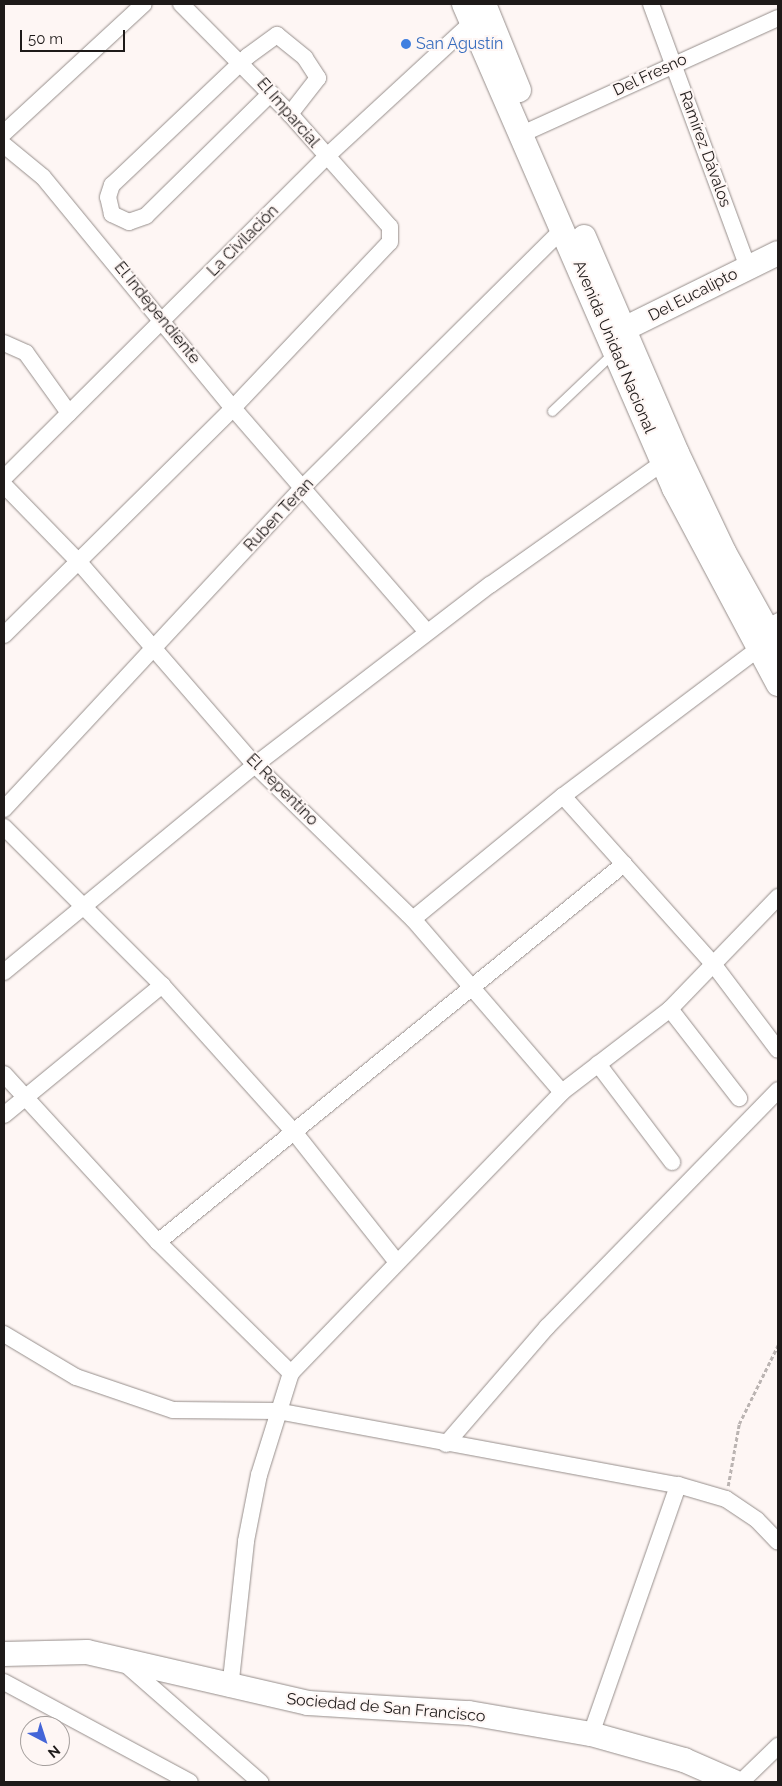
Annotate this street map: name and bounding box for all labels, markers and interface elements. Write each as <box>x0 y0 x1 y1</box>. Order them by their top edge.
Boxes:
scale bar <box>22 20 128 52</box>
text: 50 m <box>28 30 63 48</box>
place label: San Agustín <box>416 34 504 54</box>
marker: San Agustín <box>400 38 412 50</box>
street label: Del Fresno <box>610 50 690 100</box>
street label: El Imparcial <box>252 74 324 152</box>
street label: Ramírez Dávalos <box>675 88 735 210</box>
street label: La Civilación <box>203 201 283 281</box>
street label: El Independiente <box>110 258 204 368</box>
street label: Avenida Unidad Nacional <box>569 258 659 436</box>
street label: Del Eucalipto <box>645 264 741 326</box>
street label: Ruben Teran <box>240 474 318 556</box>
street label: El Repentino <box>242 750 322 830</box>
street label: Sociedad de San Francisco <box>286 1690 486 1726</box>
north arrow <box>20 1716 70 1766</box>
text: N <box>45 1742 63 1761</box>

